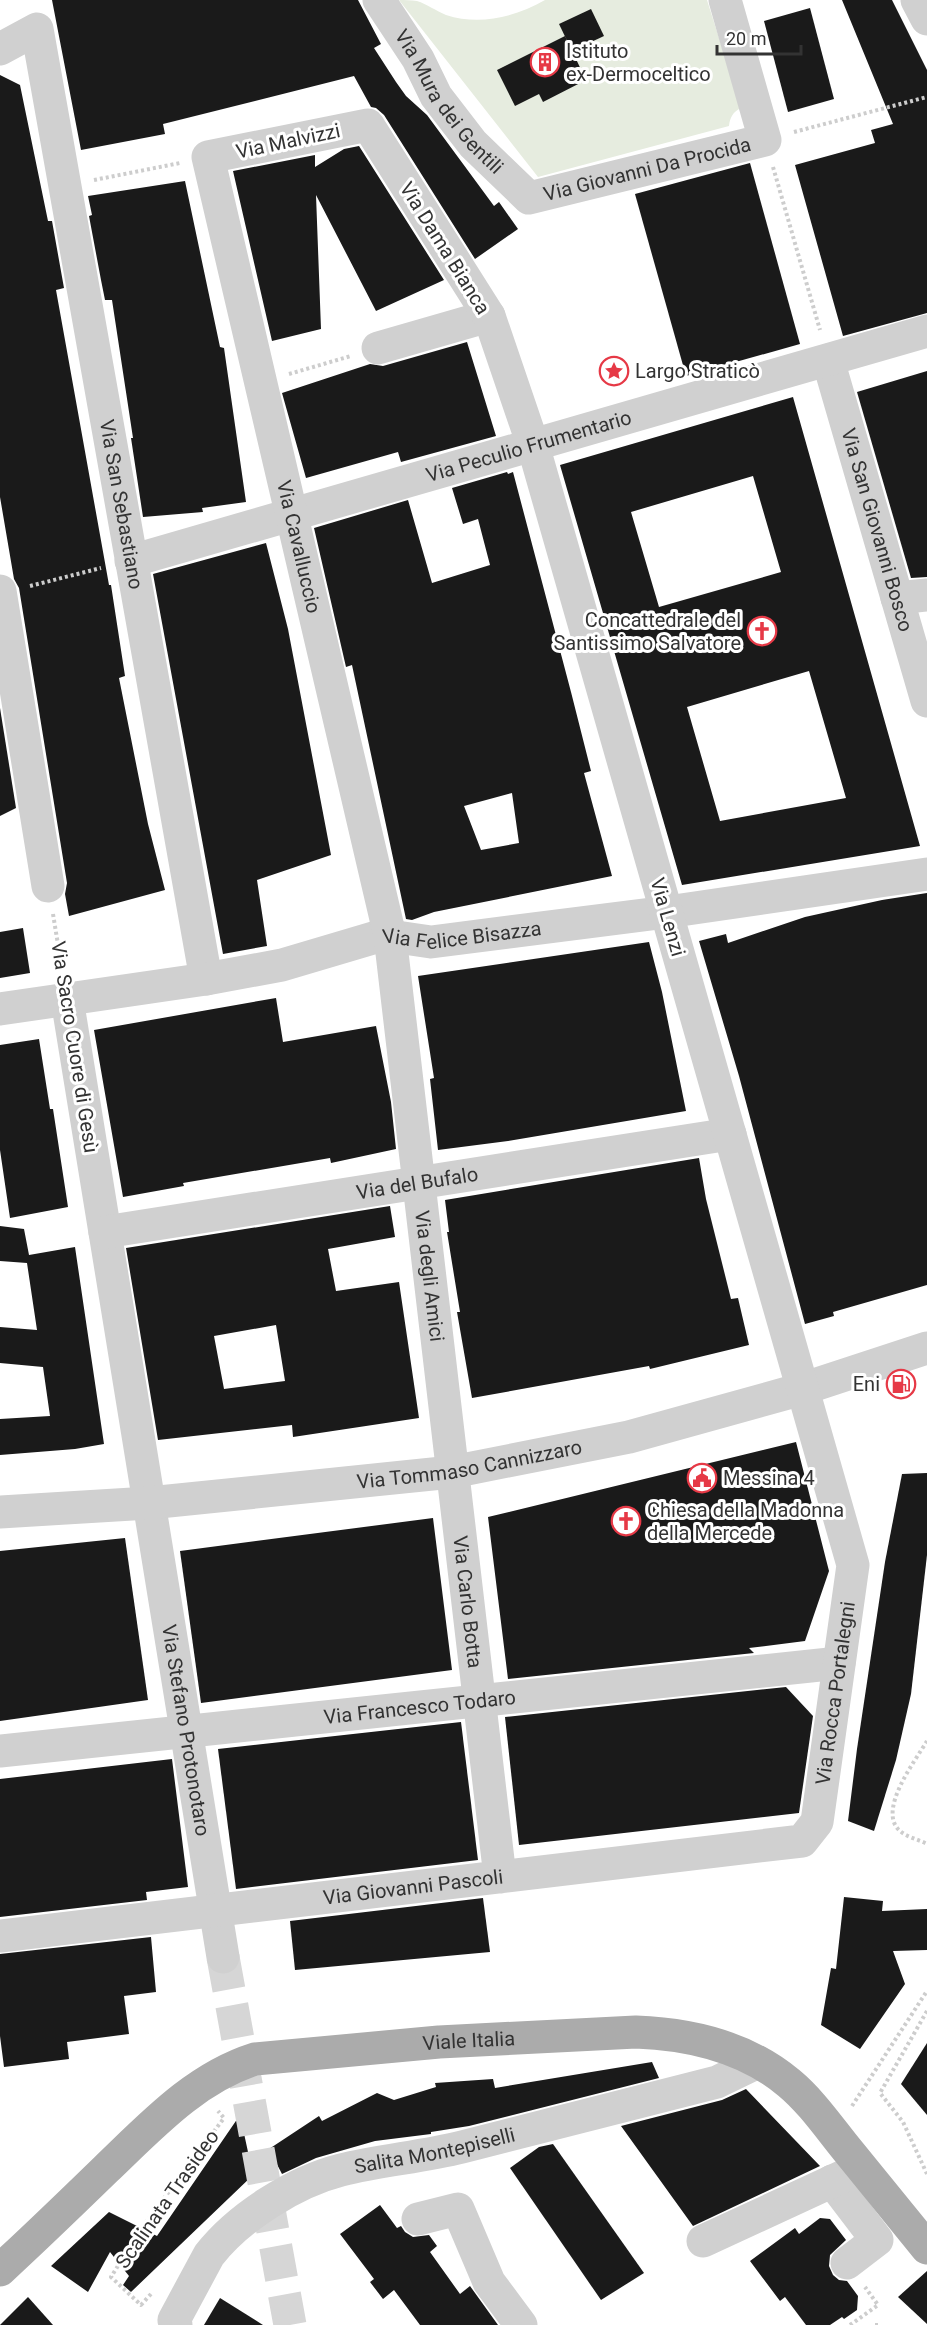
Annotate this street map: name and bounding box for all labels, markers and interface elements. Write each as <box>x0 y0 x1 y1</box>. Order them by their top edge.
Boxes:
scale bar <box>717 18 801 56</box>
street label: Via Mura dei Gentili <box>390 25 508 179</box>
text: 20 m <box>726 28 766 49</box>
place label: Istituto ex-Dermoceltico <box>566 39 711 86</box>
building icon: Istituto ex-Dermoceltico <box>529 46 561 78</box>
street label: Via Malvizzi <box>234 118 342 164</box>
street label: Via Giovanni Da Procida <box>541 132 753 206</box>
street label: Via Dama Bianca <box>395 177 495 319</box>
place icon: Largo Straticò <box>598 355 630 387</box>
place label: Largo Straticò <box>635 359 760 383</box>
street label: Via Peculio Frumentario <box>423 405 634 487</box>
street label: Via San Sebastiano <box>95 418 148 591</box>
street label: Via San Giovanni Bosco <box>836 426 918 634</box>
street label: Via Cavalluccio <box>272 478 326 616</box>
place label: Concattedrale del Santissimo Salvatore <box>553 608 741 655</box>
church icon: Concattedrale del Santissimo Salvatore <box>746 615 778 647</box>
street label: Via Lenzi <box>645 875 691 959</box>
street label: Via Felice Bisazza <box>381 916 543 954</box>
street label: Via Sacro Cuore di Gesù <box>46 939 104 1155</box>
street label: Via del Bufalo <box>355 1162 480 1204</box>
street label: Via degli Amici <box>410 1209 449 1343</box>
fuel station icon: Eni <box>885 1368 917 1400</box>
place label: Eni <box>853 1372 880 1396</box>
street label: Via Tommaso Cannizzaro <box>356 1435 584 1494</box>
public building icon: Messina 4 <box>686 1462 718 1494</box>
place label: Messina 4 <box>723 1466 815 1490</box>
place label: Chiesa della Madonna della Mercede <box>647 1498 844 1545</box>
church icon: Chiesa della Madonna della Mercede <box>610 1505 642 1537</box>
street label: Via Carlo Botta <box>448 1534 487 1669</box>
street label: Via Rocca Portalegni <box>810 1600 860 1786</box>
street label: Via Stefano Protonotaro <box>157 1623 215 1838</box>
street label: Via Francesco Todaro <box>322 1685 517 1729</box>
street label: Via Giovanni Pascoli <box>322 1865 504 1910</box>
street label: Viale Italia <box>422 2026 516 2055</box>
street label: Salita Montepiselli <box>352 2122 517 2179</box>
street label: Scalinata Trasideo <box>110 2125 224 2273</box>

